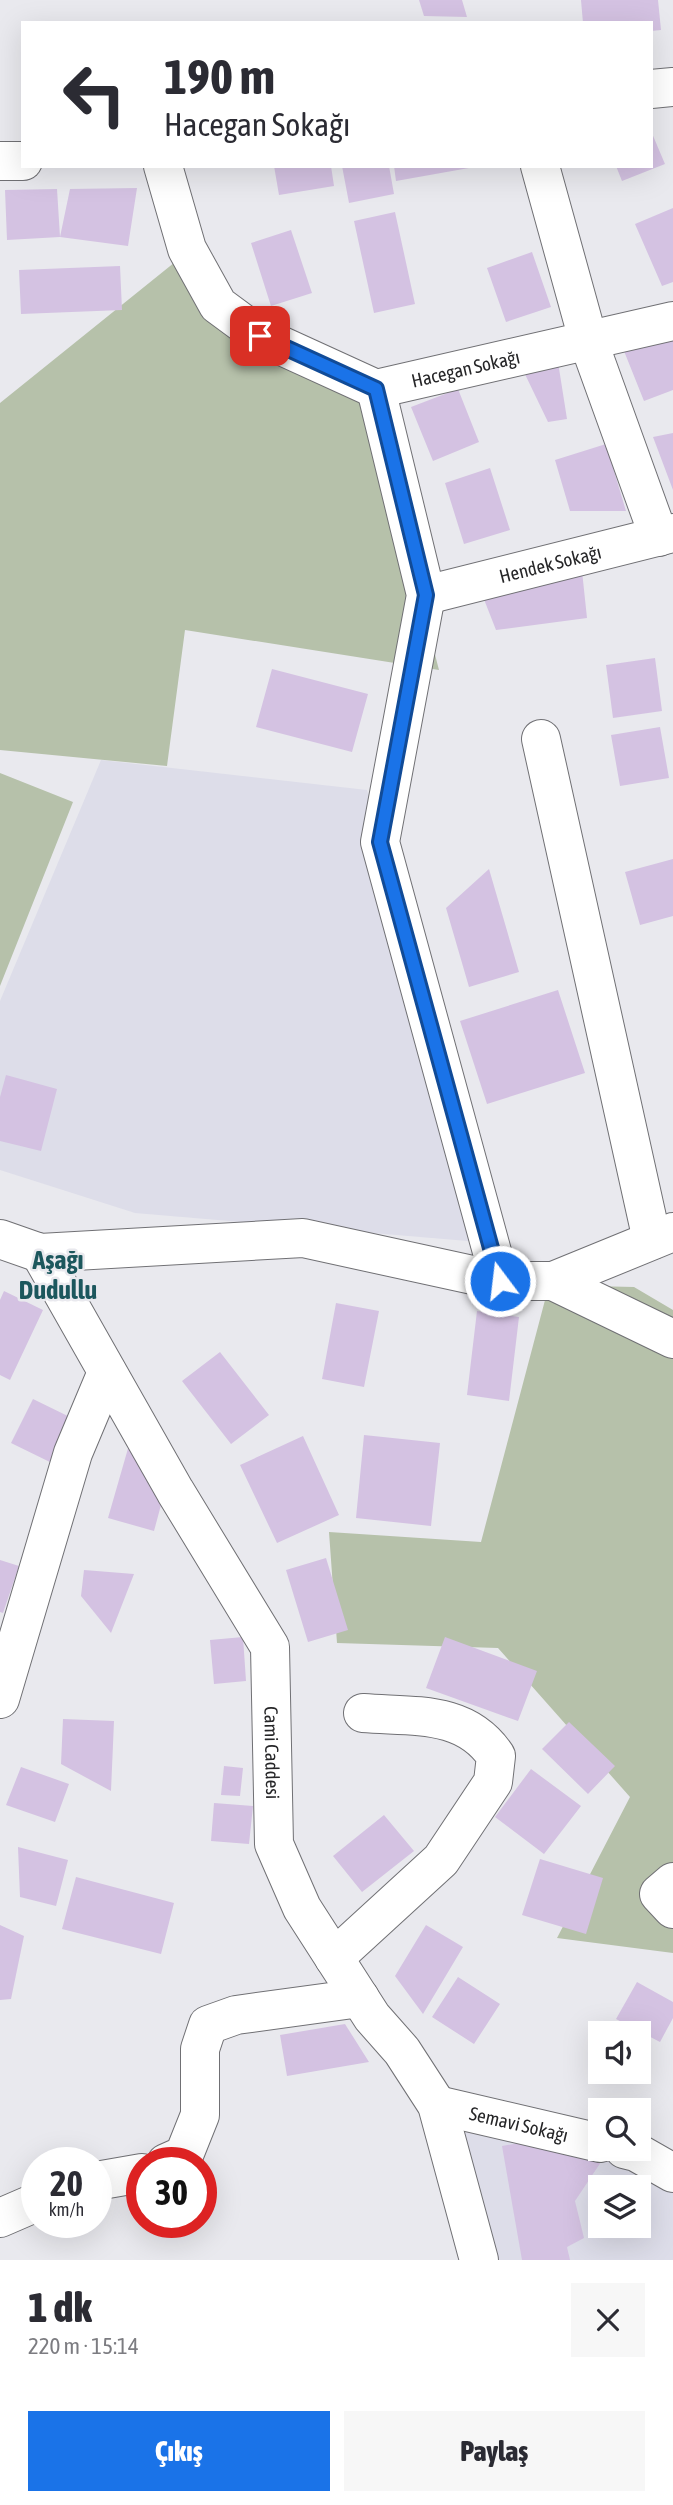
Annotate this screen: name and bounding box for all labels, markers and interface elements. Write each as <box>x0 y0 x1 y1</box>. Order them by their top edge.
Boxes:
text: 190 m <box>164 48 275 104</box>
icon: left <box>49 49 140 140</box>
text: Hacegan Sokağı <box>164 106 350 143</box>
pin <box>230 306 290 366</box>
icon: arrive <box>241 317 279 355</box>
street label: Hacegan Sokağı <box>409 345 522 392</box>
street label: Hendek Sokağı <box>497 540 603 587</box>
position arrow <box>463 1244 537 1318</box>
district label: Aşağı Dudullu <box>19 1245 97 1305</box>
street label: Cami Caddesi <box>260 1706 284 1800</box>
map controls <box>588 2021 651 2238</box>
button: sound <box>588 2021 651 2084</box>
button: search <box>588 2098 651 2161</box>
street label: Semavi Sokağı <box>467 2102 570 2146</box>
speed limit sign: 30 <box>126 2147 217 2238</box>
text: 20 <box>50 2163 83 2203</box>
button: layers <box>588 2175 651 2238</box>
text: km/h <box>49 2199 84 2220</box>
text: 1 dk <box>28 2283 92 2331</box>
button: close <box>571 2283 645 2357</box>
text: 220 m · 15:14 <box>28 2333 139 2359</box>
button: Çıkış <box>28 2411 330 2491</box>
button: Paylaş <box>344 2411 645 2491</box>

